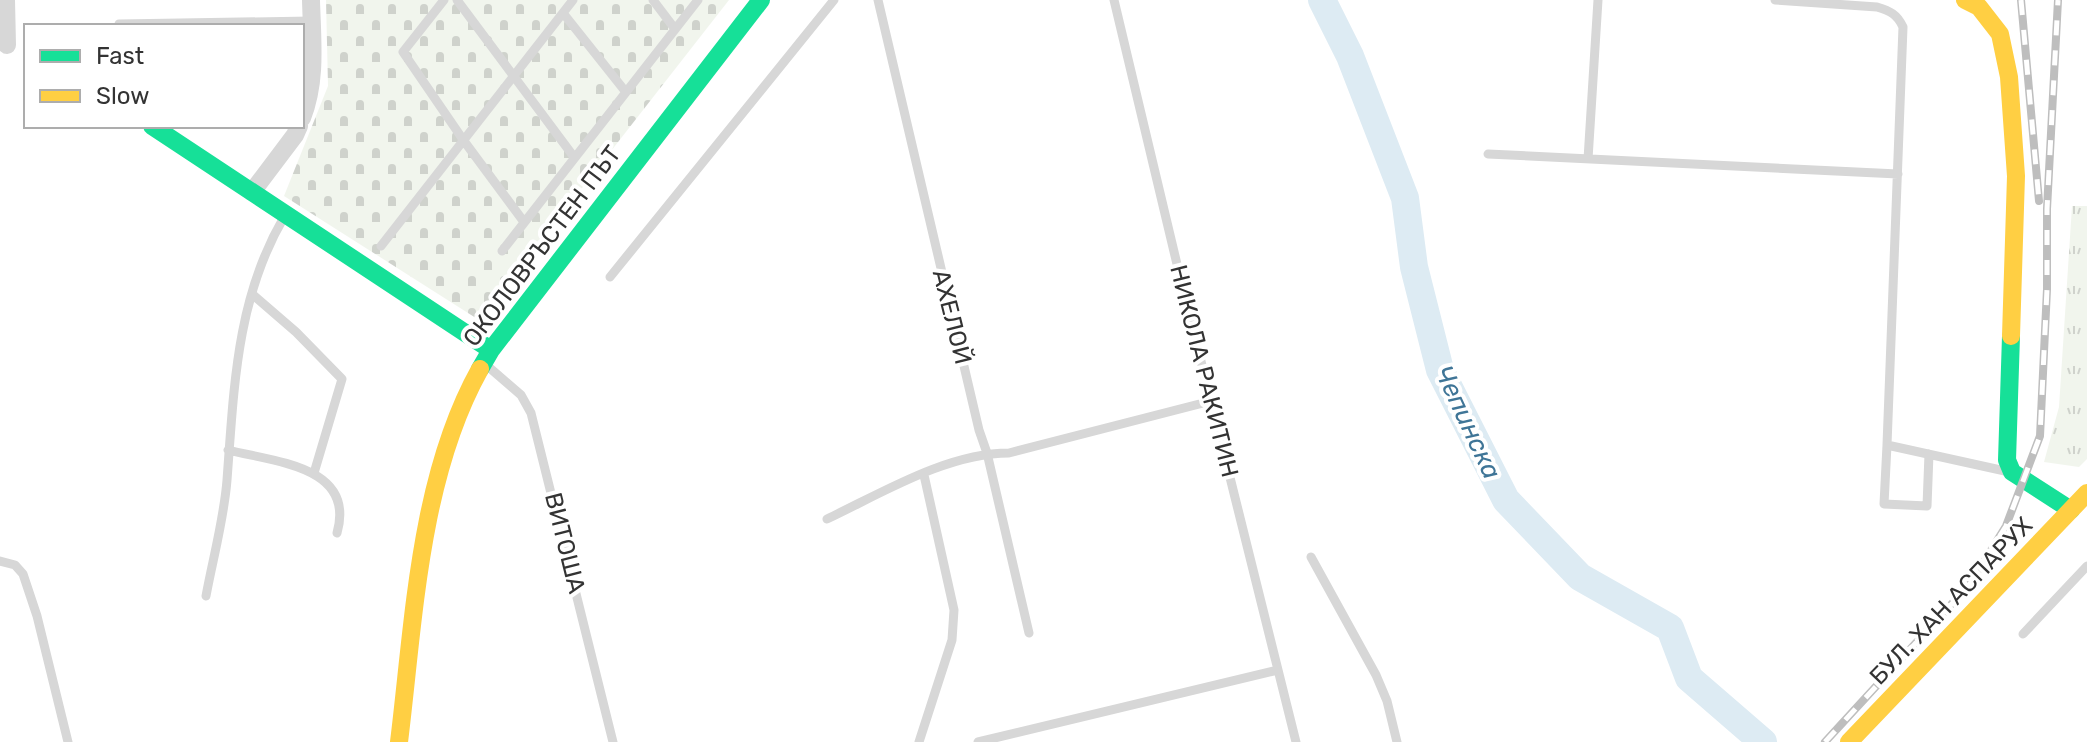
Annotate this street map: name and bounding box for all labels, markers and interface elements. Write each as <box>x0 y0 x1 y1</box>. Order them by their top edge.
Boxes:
legend <box>24 24 304 128</box>
text: Fast <box>96 42 144 70</box>
text: Slow <box>96 82 149 110</box>
street label: ОКОЛОВРЪСТЕН ПЪТ <box>457 140 627 352</box>
street label: НИКОЛА РАКИТИН <box>1164 262 1244 480</box>
street label: АХЕЛОЙ <box>927 267 977 367</box>
water label: Чепинска <box>1428 360 1507 484</box>
street label: ВИТОША <box>539 490 591 596</box>
street label: БУЛ. ХАН АСПАРУХ <box>1864 512 2038 690</box>

